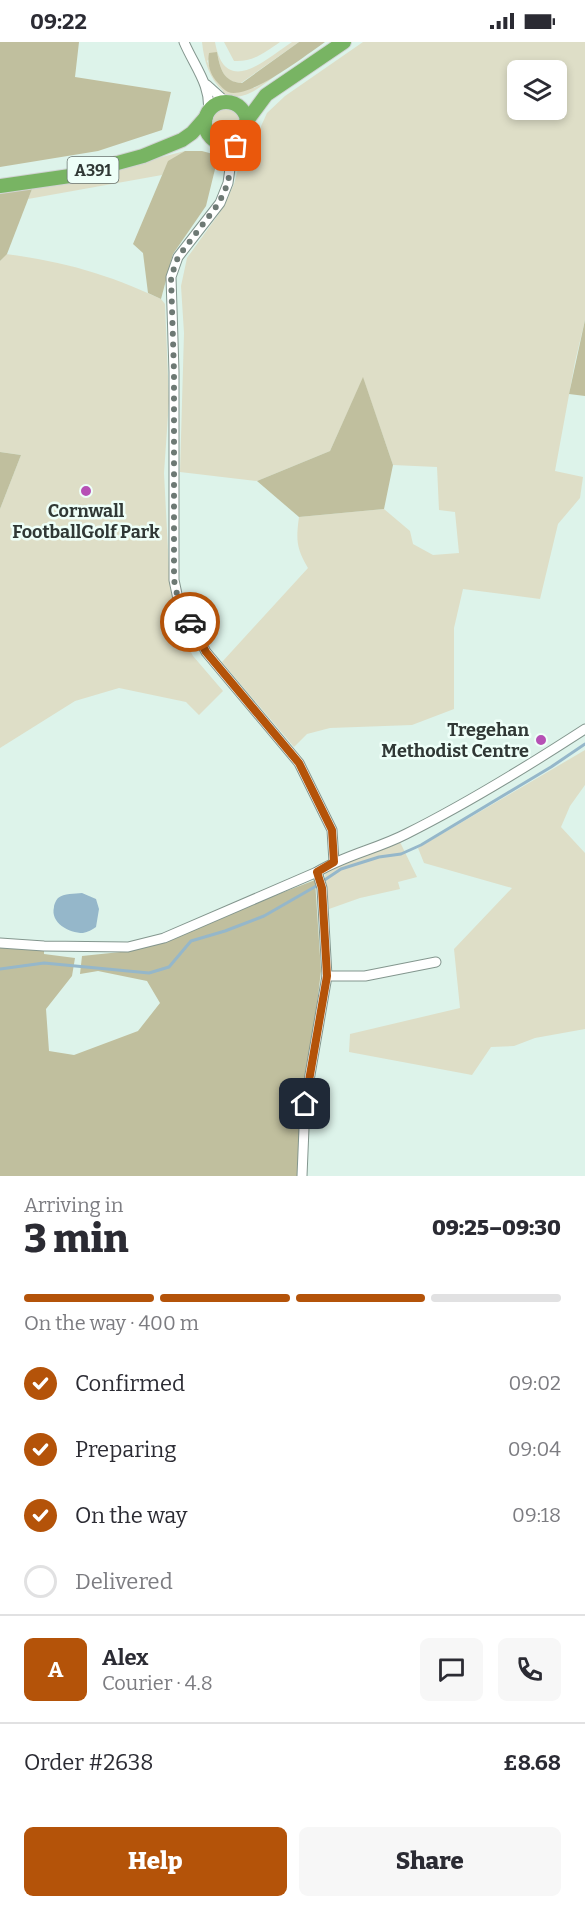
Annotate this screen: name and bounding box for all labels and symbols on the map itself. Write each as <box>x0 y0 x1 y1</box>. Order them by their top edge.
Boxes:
pin <box>210 120 261 171</box>
road number: A391 <box>68 157 118 183</box>
marker: Cornwall FootballGolf Park <box>79 484 93 498</box>
place label: Cornwall FootballGolf Park <box>12 500 160 543</box>
courier <box>160 592 220 652</box>
place label: Tregehan Methodist Centre <box>381 719 529 762</box>
marker: Tregehan Methodist Centre <box>534 733 548 747</box>
pin <box>279 1078 330 1129</box>

